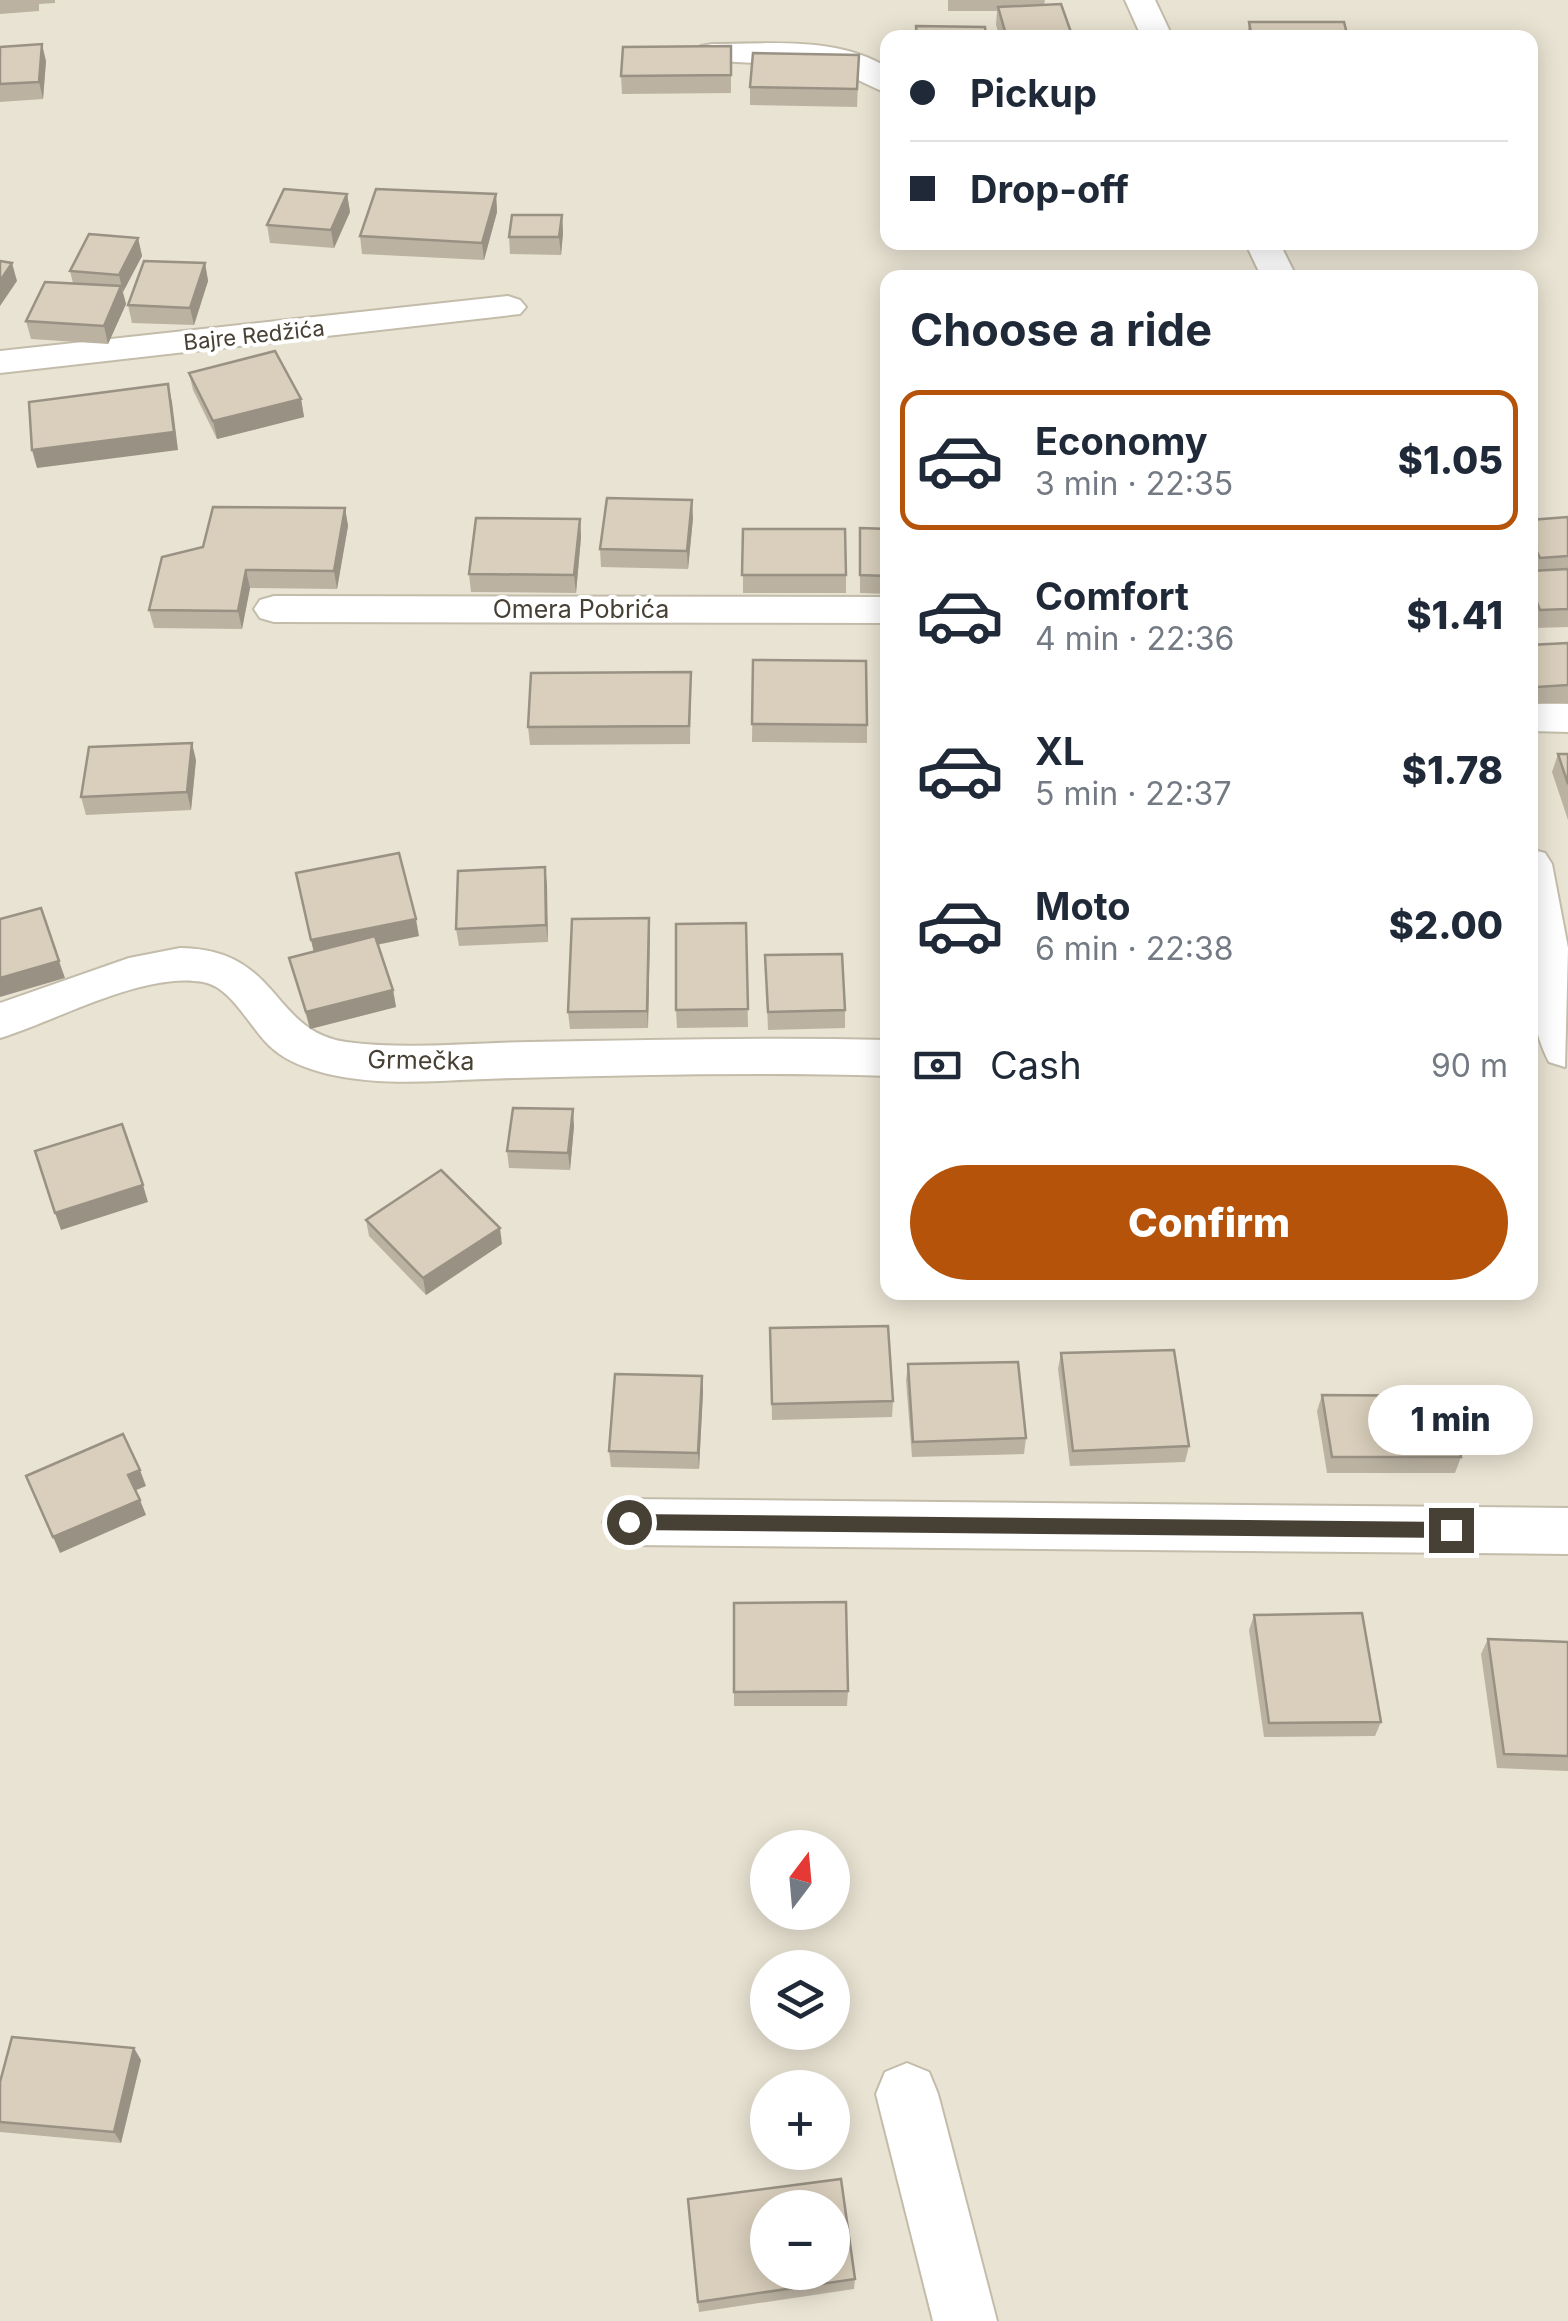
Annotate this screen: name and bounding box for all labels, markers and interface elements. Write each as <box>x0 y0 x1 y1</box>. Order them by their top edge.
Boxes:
text: Pickup <box>970 70 1097 116</box>
text: Drop-off <box>970 166 1129 212</box>
text: Choose a ride <box>910 302 1212 357</box>
street label: Bajre Redžića <box>182 315 326 355</box>
icon: car <box>915 415 1005 505</box>
text: Economy <box>1035 418 1208 464</box>
text: $1.05 <box>1398 437 1503 483</box>
text: 3 min · 22:35 <box>1035 464 1233 503</box>
icon: car <box>915 570 1005 660</box>
text: Comfort <box>1035 573 1189 619</box>
text: $1.41 <box>1407 592 1503 638</box>
street label: Omera Pobrića <box>493 594 669 624</box>
text: 4 min · 22:36 <box>1035 619 1234 658</box>
icon: car <box>915 725 1005 815</box>
text: XL <box>1035 728 1085 774</box>
text: $1.78 <box>1402 747 1503 793</box>
text: 5 min · 22:37 <box>1035 774 1231 813</box>
icon: car <box>915 880 1005 970</box>
text: Moto <box>1035 883 1131 929</box>
text: $2.00 <box>1389 902 1503 948</box>
text: 6 min · 22:38 <box>1035 929 1234 968</box>
icon: cash <box>910 1038 965 1093</box>
text: Cash <box>990 1042 1082 1088</box>
street label: Grmečka <box>367 1044 475 1076</box>
text: 90 m <box>1431 1046 1508 1085</box>
button: Confirm <box>910 1165 1508 1280</box>
callout: 1 min <box>1368 1385 1534 1455</box>
text: 1 min <box>1410 1400 1491 1439</box>
route start <box>607 1500 652 1545</box>
route end <box>1429 1508 1474 1553</box>
north arrow <box>750 1830 850 1930</box>
map controls <box>750 1830 850 2290</box>
button: layers <box>750 1950 850 2050</box>
button: + <box>750 2070 850 2170</box>
button: − <box>750 2190 850 2290</box>

